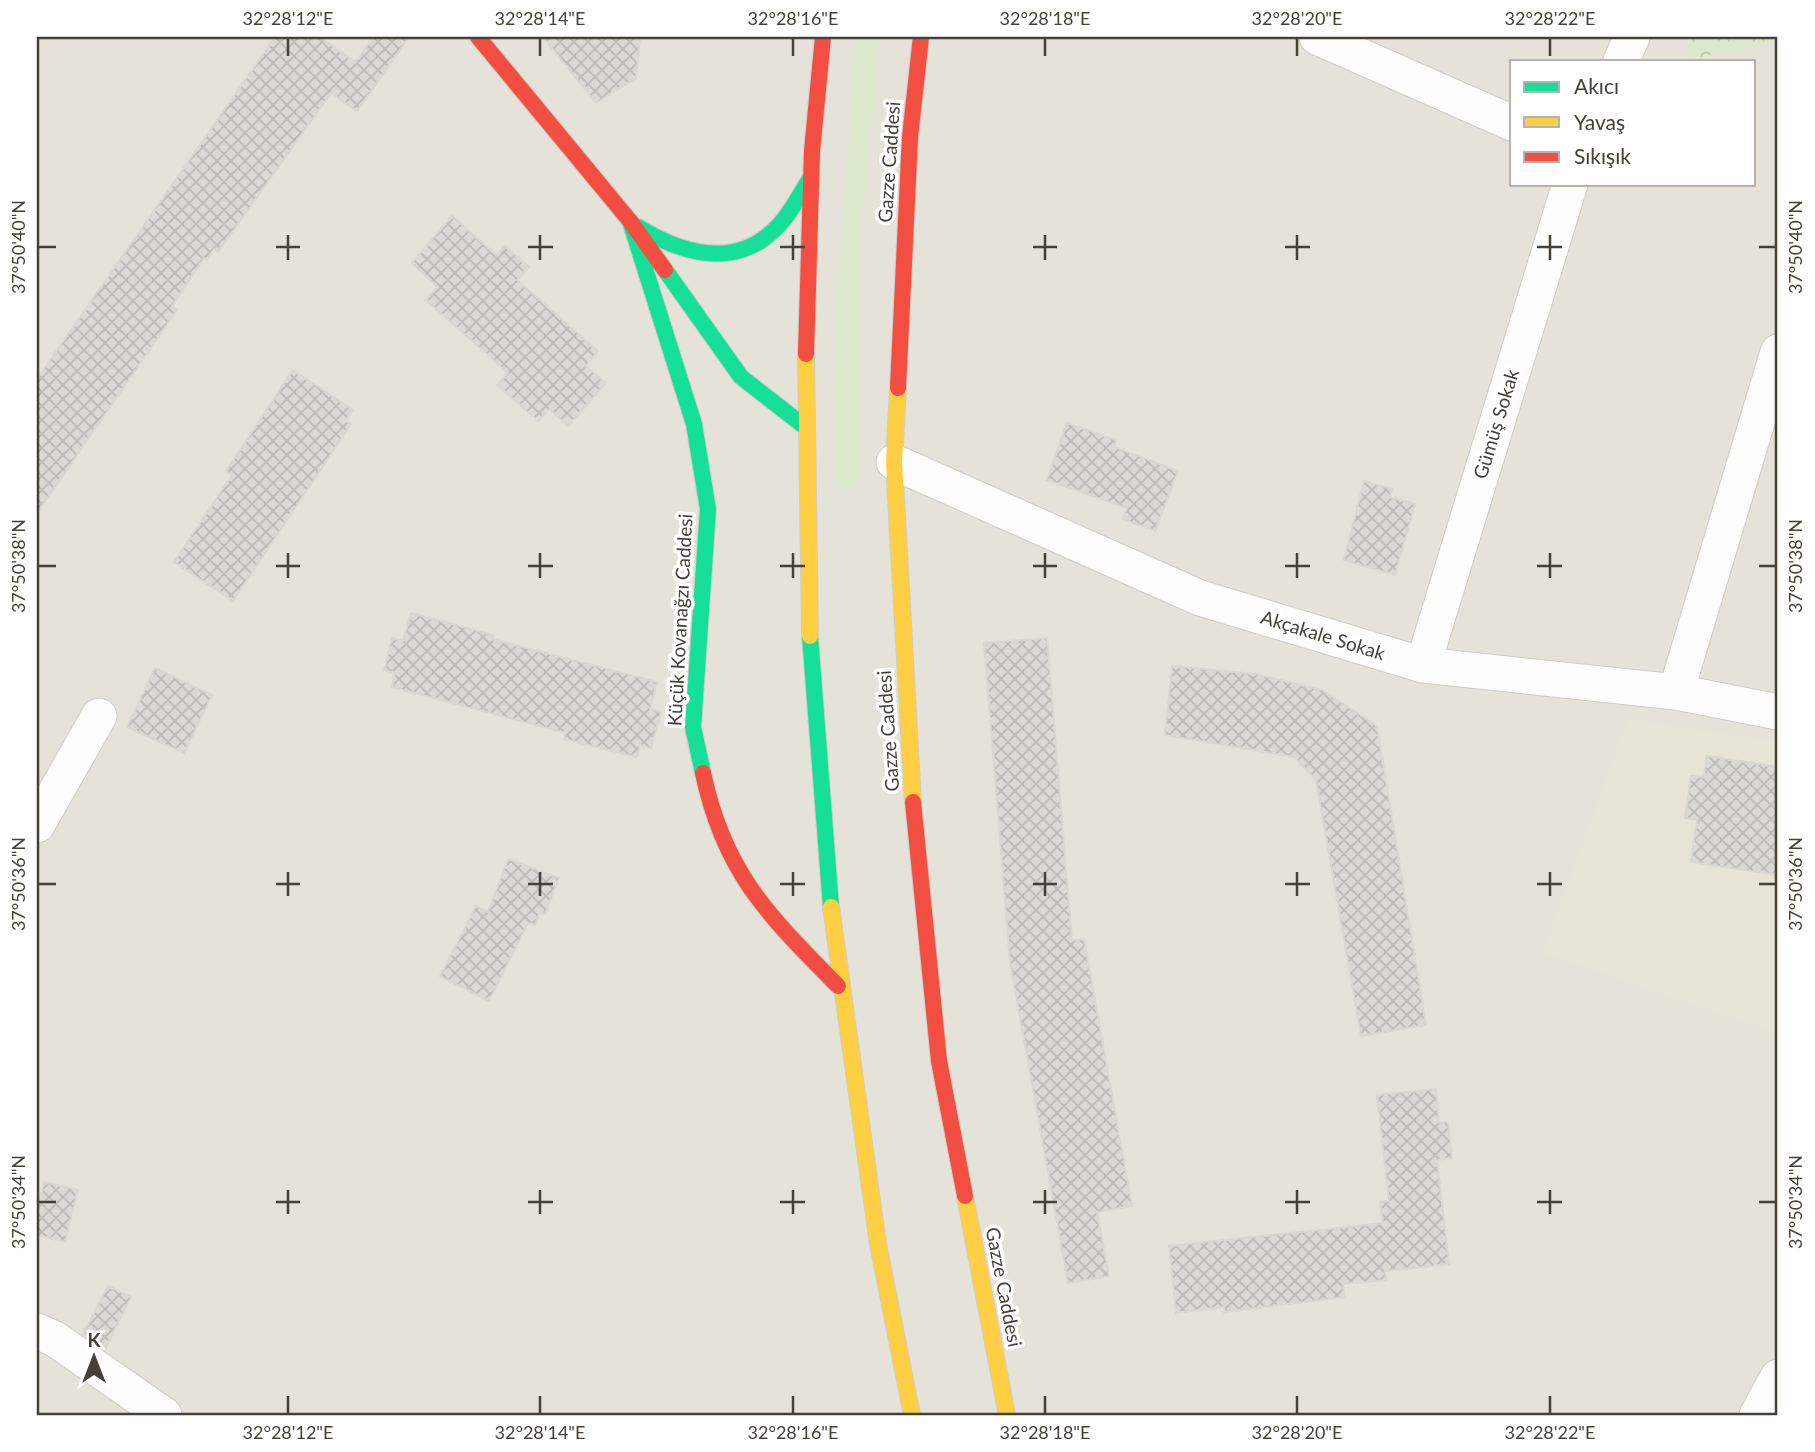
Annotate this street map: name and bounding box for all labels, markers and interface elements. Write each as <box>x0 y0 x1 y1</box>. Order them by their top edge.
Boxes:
text: 32°28'12"E <box>243 7 333 29</box>
text: 32°28'14"E <box>495 7 585 29</box>
text: 32°28'16"E <box>748 7 838 29</box>
text: 32°28'18"E <box>1000 7 1090 29</box>
text: 32°28'20"E <box>1252 7 1342 29</box>
text: 32°28'22"E <box>1505 7 1595 29</box>
legend <box>1510 60 1756 186</box>
text: Akıcı <box>1574 73 1619 98</box>
street label: Gazze Caddesi <box>873 101 904 223</box>
text: Yavaş <box>1574 109 1625 134</box>
text: Sıkışık <box>1574 143 1631 168</box>
text: 37°50'40"N <box>7 200 29 294</box>
text: 37°50'40"N <box>1784 200 1806 294</box>
street label: Gümüş Sokak <box>1468 366 1523 481</box>
street label: Küçük Kovanağzı Caddesi <box>662 513 697 727</box>
text: 37°50'38"N <box>7 519 29 613</box>
text: 37°50'38"N <box>1784 519 1806 613</box>
street label: Akçakale Sokak <box>1258 605 1388 664</box>
street label: Gazze Caddesi <box>872 670 903 792</box>
text: 37°50'36"N <box>7 837 29 931</box>
text: 37°50'36"N <box>1784 837 1806 931</box>
text: 37°50'34"N <box>7 1155 29 1249</box>
text: 37°50'34"N <box>1784 1155 1806 1249</box>
street label: Gazze Caddesi <box>982 1225 1027 1349</box>
north arrow <box>60 1322 130 1392</box>
text: K <box>87 1328 101 1351</box>
text: 32°28'12"E <box>243 1421 333 1443</box>
text: 32°28'14"E <box>495 1421 585 1443</box>
text: 32°28'16"E <box>748 1421 838 1443</box>
text: 32°28'18"E <box>1000 1421 1090 1443</box>
text: 32°28'20"E <box>1252 1421 1342 1443</box>
text: 32°28'22"E <box>1505 1421 1595 1443</box>

